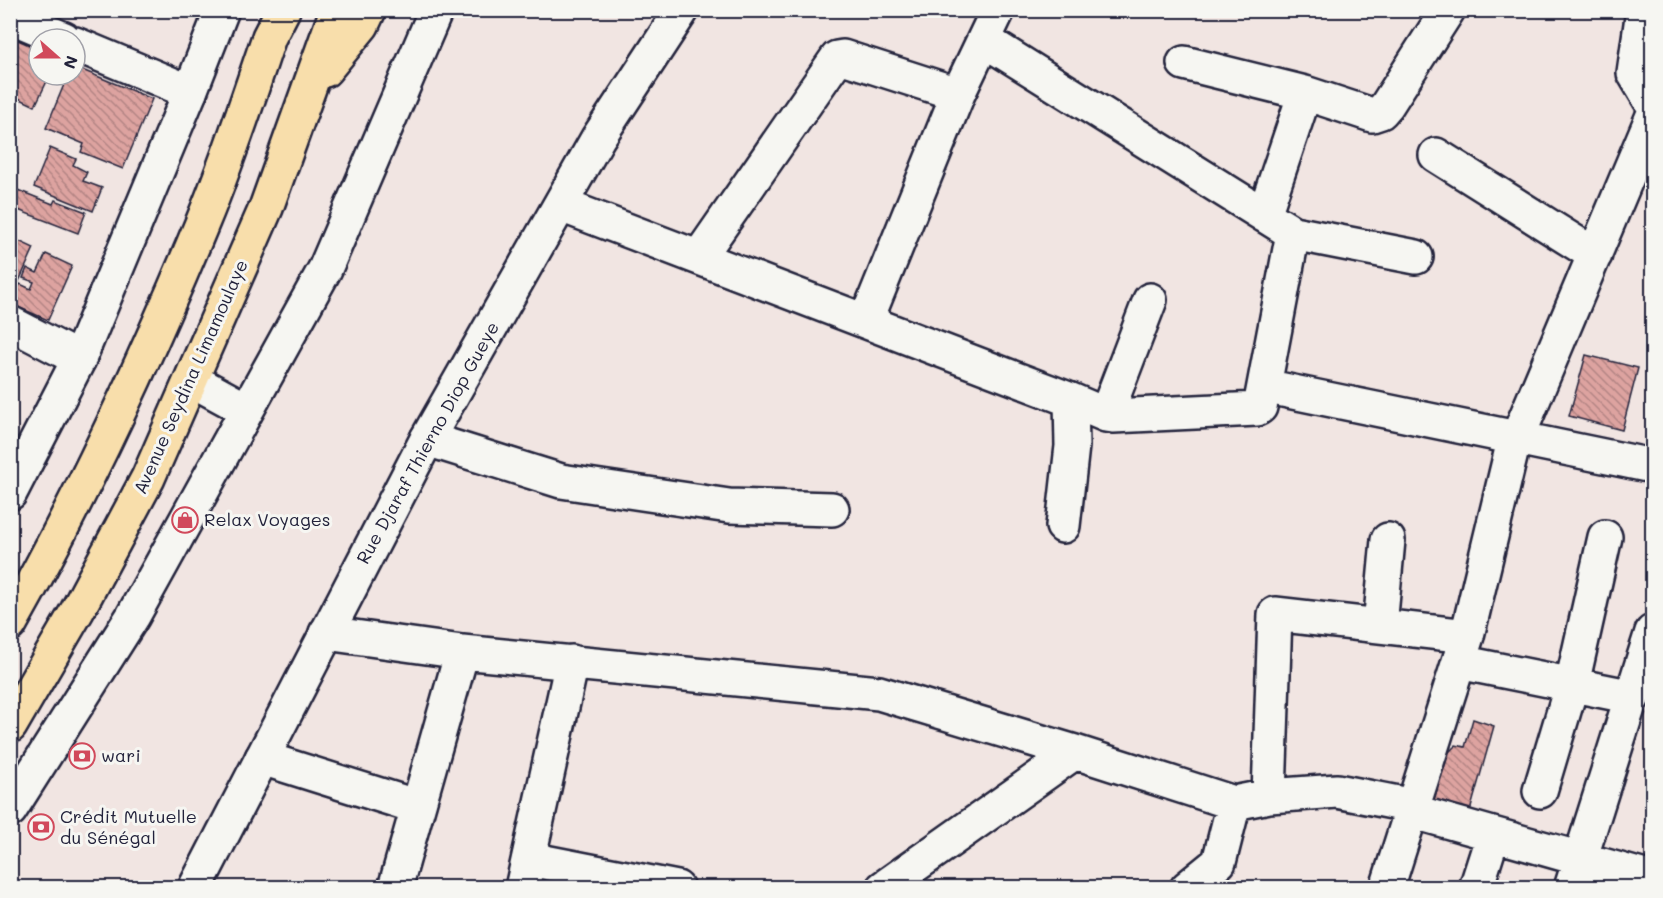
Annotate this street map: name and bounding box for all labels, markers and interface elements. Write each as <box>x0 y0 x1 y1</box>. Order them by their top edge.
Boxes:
north arrow <box>27 27 87 87</box>
text: N <box>59 53 83 72</box>
street label: Avenue Seydina Limamoulaye <box>127 256 253 498</box>
street label: Rue Djaraf Thierno Diop Gueye <box>350 317 504 568</box>
shop icon: Relax Voyages <box>170 505 200 535</box>
place label: Relax Voyages <box>204 507 331 531</box>
bank icon: wari <box>67 741 97 771</box>
place label: wari <box>101 743 141 767</box>
place label: Crédit Mutuelle du Sénégal <box>60 804 197 849</box>
bank icon: Crédit Mutuelle du Sénégal <box>26 812 56 842</box>

